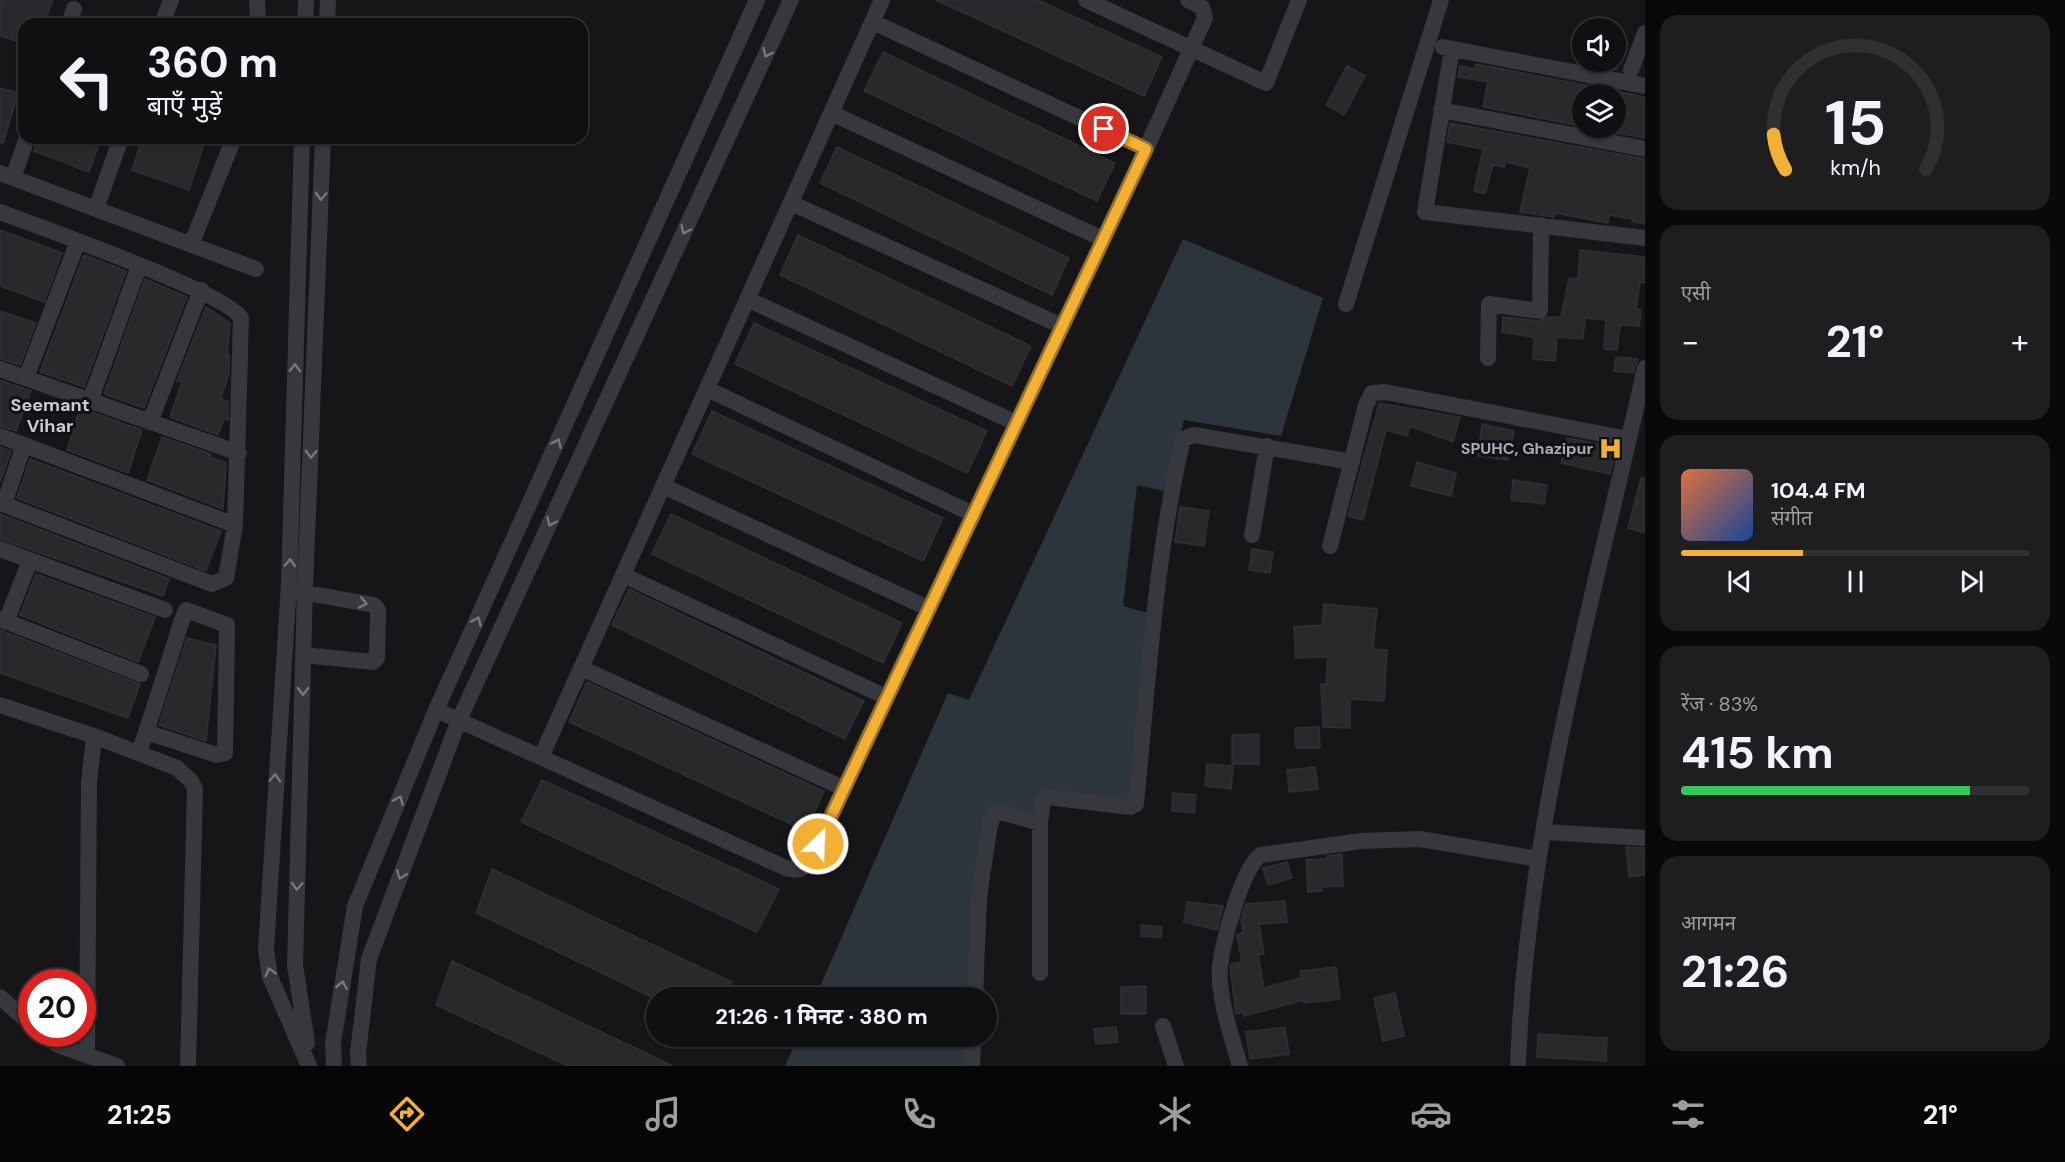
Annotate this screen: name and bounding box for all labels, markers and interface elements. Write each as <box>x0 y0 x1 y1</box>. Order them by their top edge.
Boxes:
map controls <box>1572 18 1626 138</box>
button: sound <box>1572 18 1626 72</box>
text: 360 m <box>147 35 278 90</box>
icon: left <box>48 42 126 120</box>
one-way arrow <box>762 47 774 58</box>
text: 15 <box>1824 82 1886 163</box>
button: layers <box>1572 84 1626 138</box>
text: बाएँ मुड़ें <box>147 88 222 123</box>
pin <box>1078 103 1129 154</box>
icon: arrive <box>1087 112 1120 145</box>
text: km/h <box>1830 154 1880 182</box>
one-way arrow <box>314 192 327 201</box>
one-way arrow <box>681 224 693 235</box>
text: एसी <box>1681 280 1711 306</box>
text: 21° <box>1826 312 1884 371</box>
text: − <box>1681 320 1699 363</box>
text: + <box>2011 320 2029 363</box>
one-way arrow <box>289 363 302 372</box>
district label: Seemant Vihar <box>11 393 89 438</box>
hospital icon: SPUHC, Ghazipur <box>1598 435 1624 461</box>
place label: SPUHC, Ghazipur <box>1461 438 1593 459</box>
one-way arrow <box>550 439 562 450</box>
one-way arrow <box>304 450 317 459</box>
text: 104.4 FM <box>1771 476 1866 505</box>
text: संगीत <box>1771 505 1812 531</box>
one-way arrow <box>546 515 558 526</box>
one-way arrow <box>284 558 296 567</box>
icon: previous <box>1723 565 1756 598</box>
icon: pause <box>1839 565 1872 598</box>
icon: next <box>1955 565 1988 598</box>
one-way arrow <box>357 596 367 609</box>
one-way arrow <box>469 617 481 628</box>
one-way arrow <box>297 687 309 696</box>
text: रेंज · 83% <box>1681 691 1758 717</box>
text: 415 km <box>1681 723 1834 782</box>
one-way arrow <box>269 774 282 783</box>
one-way arrow <box>392 795 404 806</box>
position arrow <box>786 812 850 876</box>
one-way arrow <box>395 869 408 880</box>
one-way arrow <box>291 882 304 891</box>
text: आगमन <box>1681 910 1736 936</box>
text: 21:26 <box>1681 942 1789 1001</box>
one-way arrow <box>264 967 277 977</box>
speed limit sign: 20 <box>18 969 96 1047</box>
one-way arrow <box>335 981 348 991</box>
text: 21:26 · 1 मिनट · 380 m <box>715 1002 928 1031</box>
icon: directions <box>386 1093 428 1135</box>
icon: music <box>642 1093 684 1135</box>
icon: phone <box>898 1093 940 1135</box>
icon: climate <box>1154 1093 1196 1135</box>
icon: car <box>1410 1093 1452 1135</box>
icon: filters <box>1667 1093 1709 1135</box>
text: 21:25 <box>107 1097 172 1132</box>
text: 21° <box>1923 1097 1958 1132</box>

